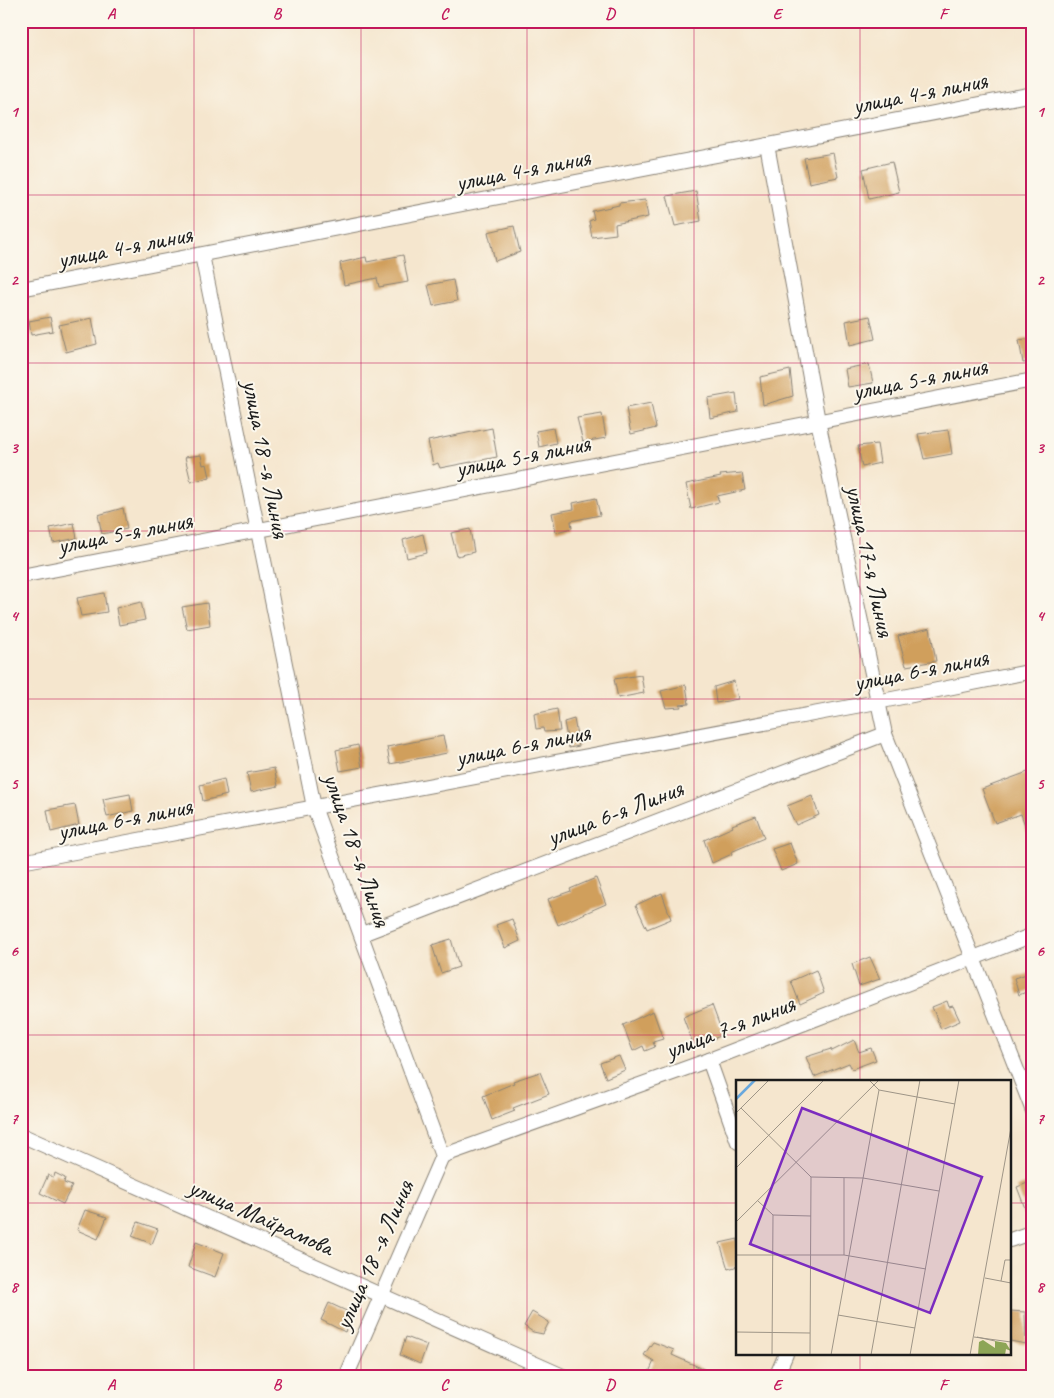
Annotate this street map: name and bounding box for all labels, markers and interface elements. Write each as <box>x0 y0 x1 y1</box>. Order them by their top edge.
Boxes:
text: A <box>107 4 117 24</box>
text: B <box>273 4 283 24</box>
text: C <box>440 4 450 24</box>
text: D <box>605 4 616 24</box>
text: E <box>773 4 784 24</box>
text: F <box>939 4 950 24</box>
street label: улица 4-я линия <box>848 64 991 122</box>
text: 1 <box>10 102 19 122</box>
text: 1 <box>1036 102 1045 122</box>
street label: улица 4-я линия <box>451 141 594 199</box>
street label: улица 4-я линия <box>53 218 196 276</box>
text: 2 <box>10 270 19 290</box>
text: 2 <box>1036 270 1045 290</box>
street label: улица 5-я линия <box>848 350 991 408</box>
street label: улица 18 -я Линия <box>235 375 297 542</box>
street label: улица 5-я линия <box>451 427 594 485</box>
text: 3 <box>10 438 19 458</box>
text: 3 <box>1036 438 1045 458</box>
street label: улица 17-я Линия <box>838 480 902 641</box>
street label: улица 5-я линия <box>53 504 196 562</box>
text: 4 <box>10 606 19 626</box>
text: 4 <box>1036 606 1045 626</box>
street label: улица 6-я линия <box>849 641 992 699</box>
street label: улица 6-я линия <box>451 716 594 774</box>
street label: улица 18 -я Линия <box>315 767 399 932</box>
street label: улица 6-я Линия <box>541 772 688 854</box>
text: 5 <box>11 774 20 794</box>
text: 5 <box>1037 774 1046 794</box>
street label: улица 6-я линия <box>53 790 196 848</box>
text: 6 <box>10 941 19 961</box>
text: 6 <box>1036 941 1045 961</box>
street label: улица 7-я линия <box>659 987 800 1067</box>
inset map <box>736 1080 1012 1356</box>
text: 7 <box>10 1109 19 1129</box>
text: 7 <box>1036 1109 1045 1129</box>
street label: улица Майрамова <box>182 1170 341 1264</box>
street label: улица 18 -я Линия <box>326 1174 422 1337</box>
text: 8 <box>10 1277 19 1297</box>
text: 8 <box>1036 1277 1045 1297</box>
text: A <box>107 1375 117 1395</box>
text: B <box>273 1375 283 1395</box>
text: C <box>440 1375 450 1395</box>
text: D <box>605 1375 616 1395</box>
text: E <box>773 1375 784 1395</box>
text: F <box>939 1375 950 1395</box>

